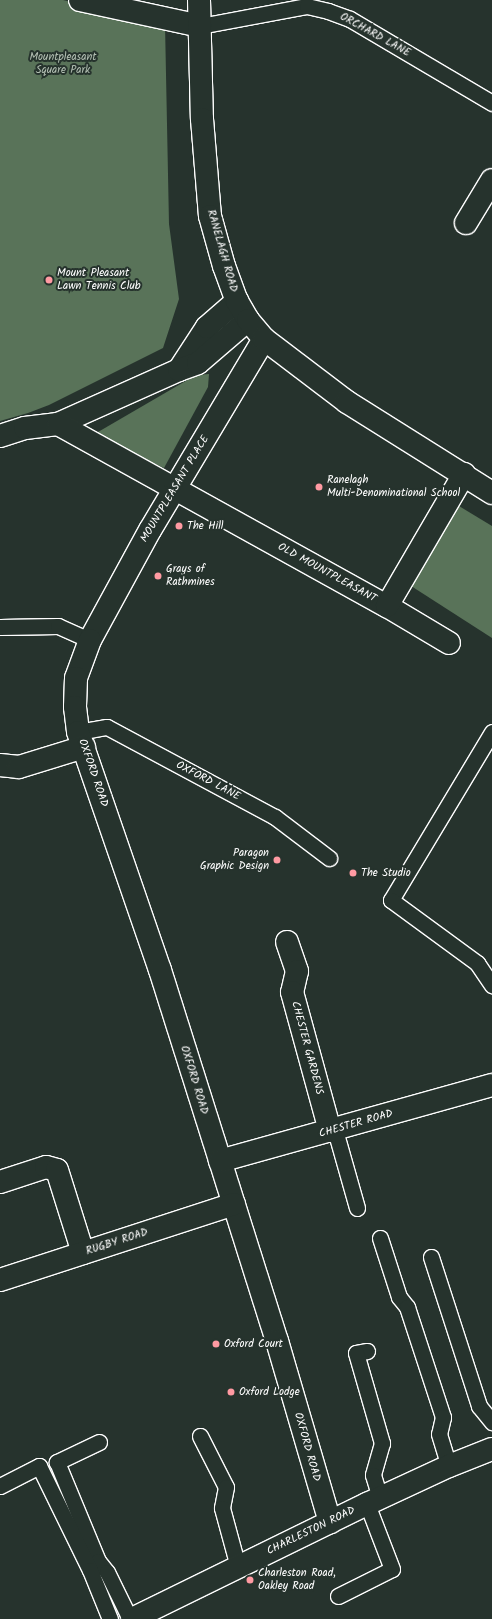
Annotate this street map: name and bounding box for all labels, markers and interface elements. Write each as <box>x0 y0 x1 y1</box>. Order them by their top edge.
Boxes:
street label: ORCHARD LANE <box>338 10 412 60</box>
park label: Mountpleasant Square Park <box>29 51 97 77</box>
street label: RANELAGH ROAD <box>204 208 240 294</box>
place label: Mount Pleasant Lawn Tennis Club <box>57 267 140 293</box>
marker: Mount Pleasant Lawn Tennis Club <box>44 275 54 285</box>
street label: MOUNTPLEASANT PLACE <box>138 433 212 545</box>
place label: Ranelagh Multi-Denominational School <box>327 474 460 500</box>
marker: Ranelagh Multi-Denominational School <box>314 482 324 492</box>
place label: The Hill <box>187 519 224 533</box>
marker: The Hill <box>174 521 184 531</box>
street label: OLD MOUNTPLEASANT <box>275 540 379 606</box>
place label: Grays of Rathmines <box>166 563 215 589</box>
marker: Grays of Rathmines <box>153 571 163 581</box>
street label: OXFORD ROAD <box>75 737 111 809</box>
street label: OXFORD LANE <box>174 759 242 803</box>
place label: Paragon Graphic Design <box>200 847 269 873</box>
marker: Paragon Graphic Design <box>272 855 282 865</box>
place label: The Studio <box>361 866 411 880</box>
marker: The Studio <box>348 868 358 878</box>
street label: CHESTER GARDENS <box>288 1000 326 1096</box>
street label: OXFORD ROAD <box>177 1044 211 1116</box>
street label: CHESTER ROAD <box>317 1107 395 1141</box>
street label: RUGBY ROAD <box>84 1226 150 1258</box>
place label: Oxford Court <box>224 1337 283 1351</box>
marker: Oxford Court <box>211 1339 221 1349</box>
place label: Oxford Lodge <box>239 1385 300 1399</box>
marker: Oxford Lodge <box>226 1387 236 1397</box>
street label: OXFORD ROAD <box>291 1411 323 1483</box>
street label: CHARLESTON ROAD <box>265 1504 357 1558</box>
place label: Charleston Road, Oakley Road <box>258 1567 336 1593</box>
marker: Charleston Road, Oakley Road <box>245 1575 255 1585</box>

